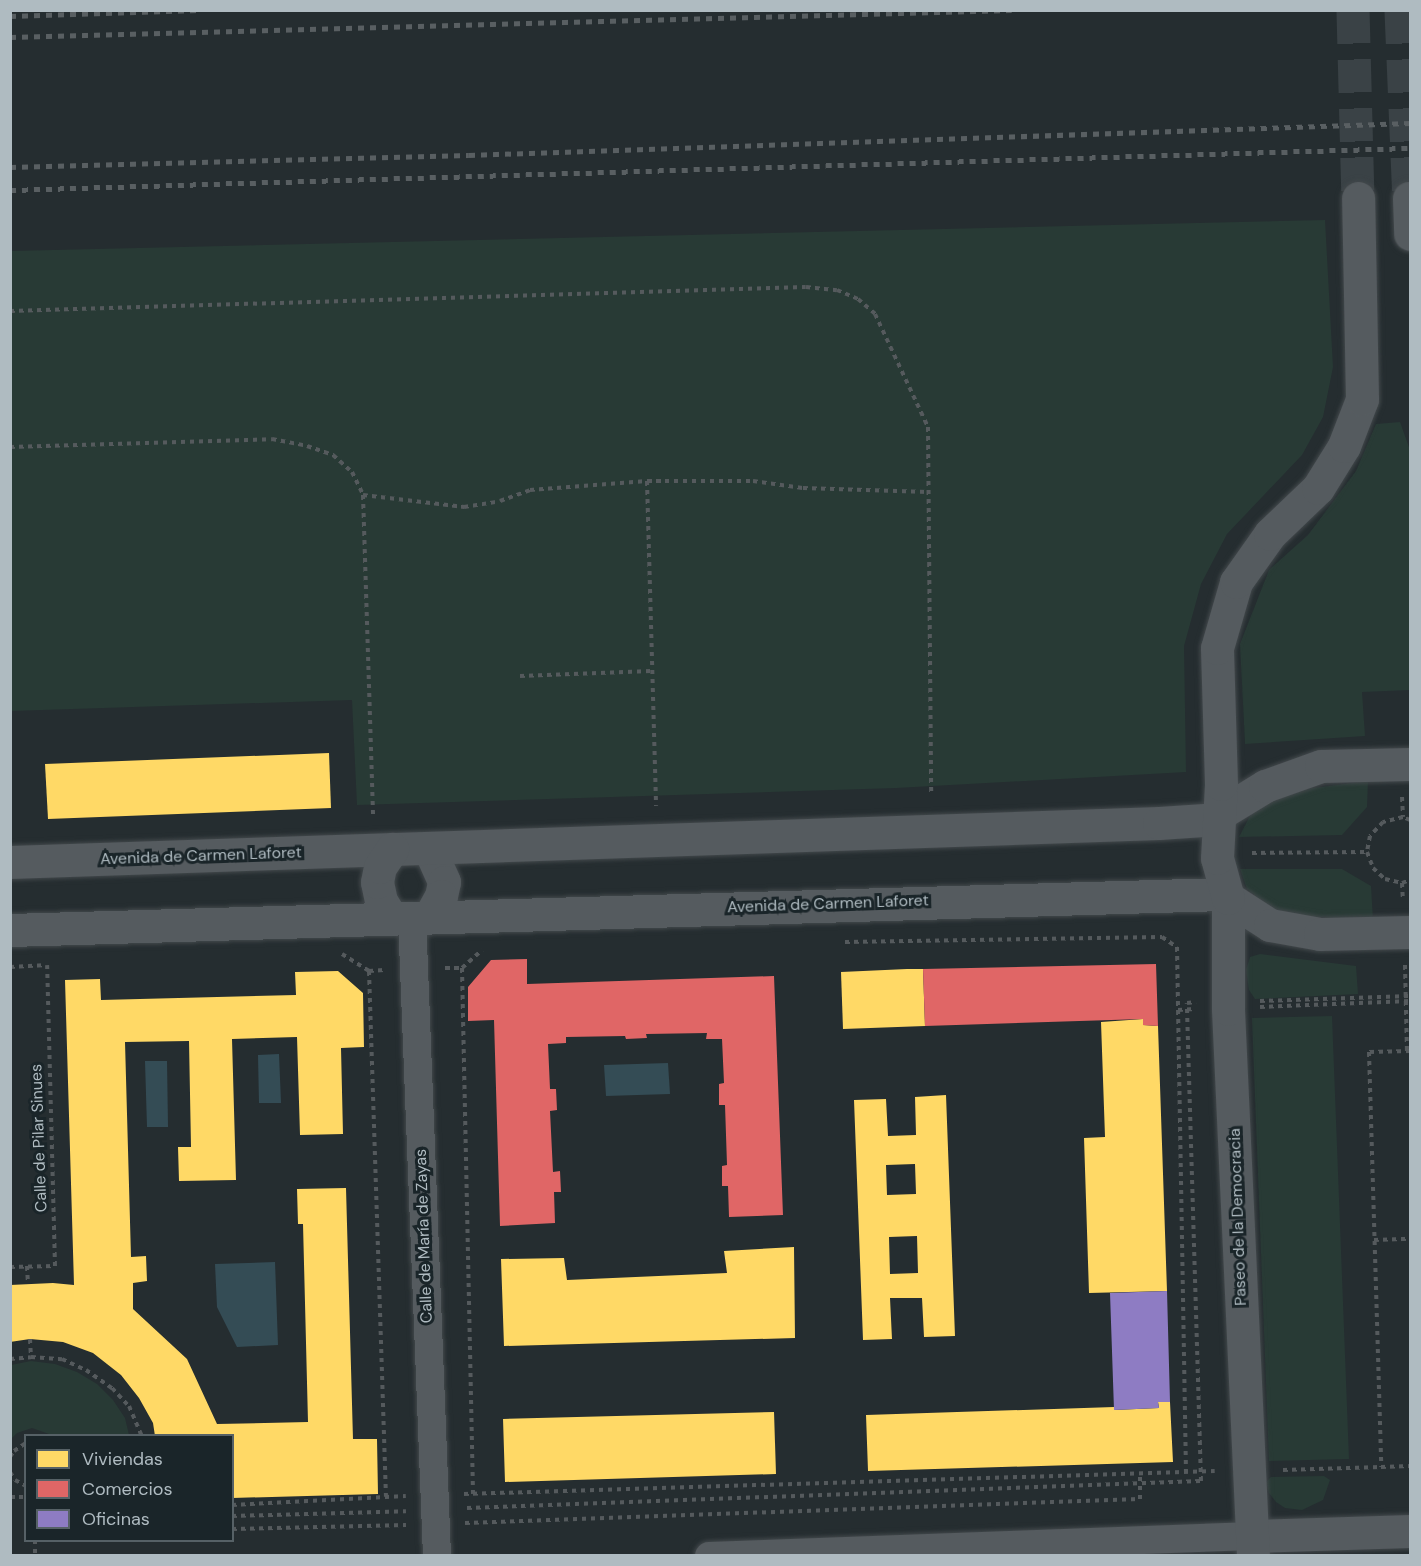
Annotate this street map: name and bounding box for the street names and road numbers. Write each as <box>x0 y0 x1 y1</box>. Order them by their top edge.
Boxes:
street label: Avenida de Carmen Laforet <box>100 843 302 869</box>
street label: Avenida de Carmen Laforet <box>727 891 929 917</box>
street label: Calle de Pilar Sinues <box>27 1064 51 1212</box>
street label: Paseo de la Democracia <box>1225 1128 1251 1306</box>
street label: Calle de María de Zayas <box>411 1149 437 1323</box>

